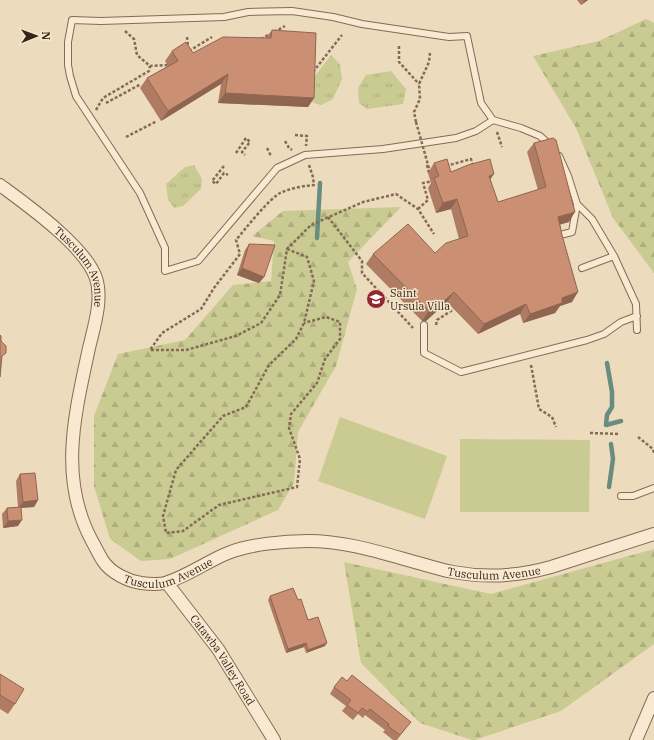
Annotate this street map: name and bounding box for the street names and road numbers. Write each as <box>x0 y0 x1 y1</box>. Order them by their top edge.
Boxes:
street label: Tusculum Avenue <box>51 224 106 308</box>
street label: Tusculum Avenue <box>122 554 215 591</box>
street label: Tusculum Avenue <box>446 563 542 582</box>
street label: Catawba Valley Road <box>187 612 258 708</box>

